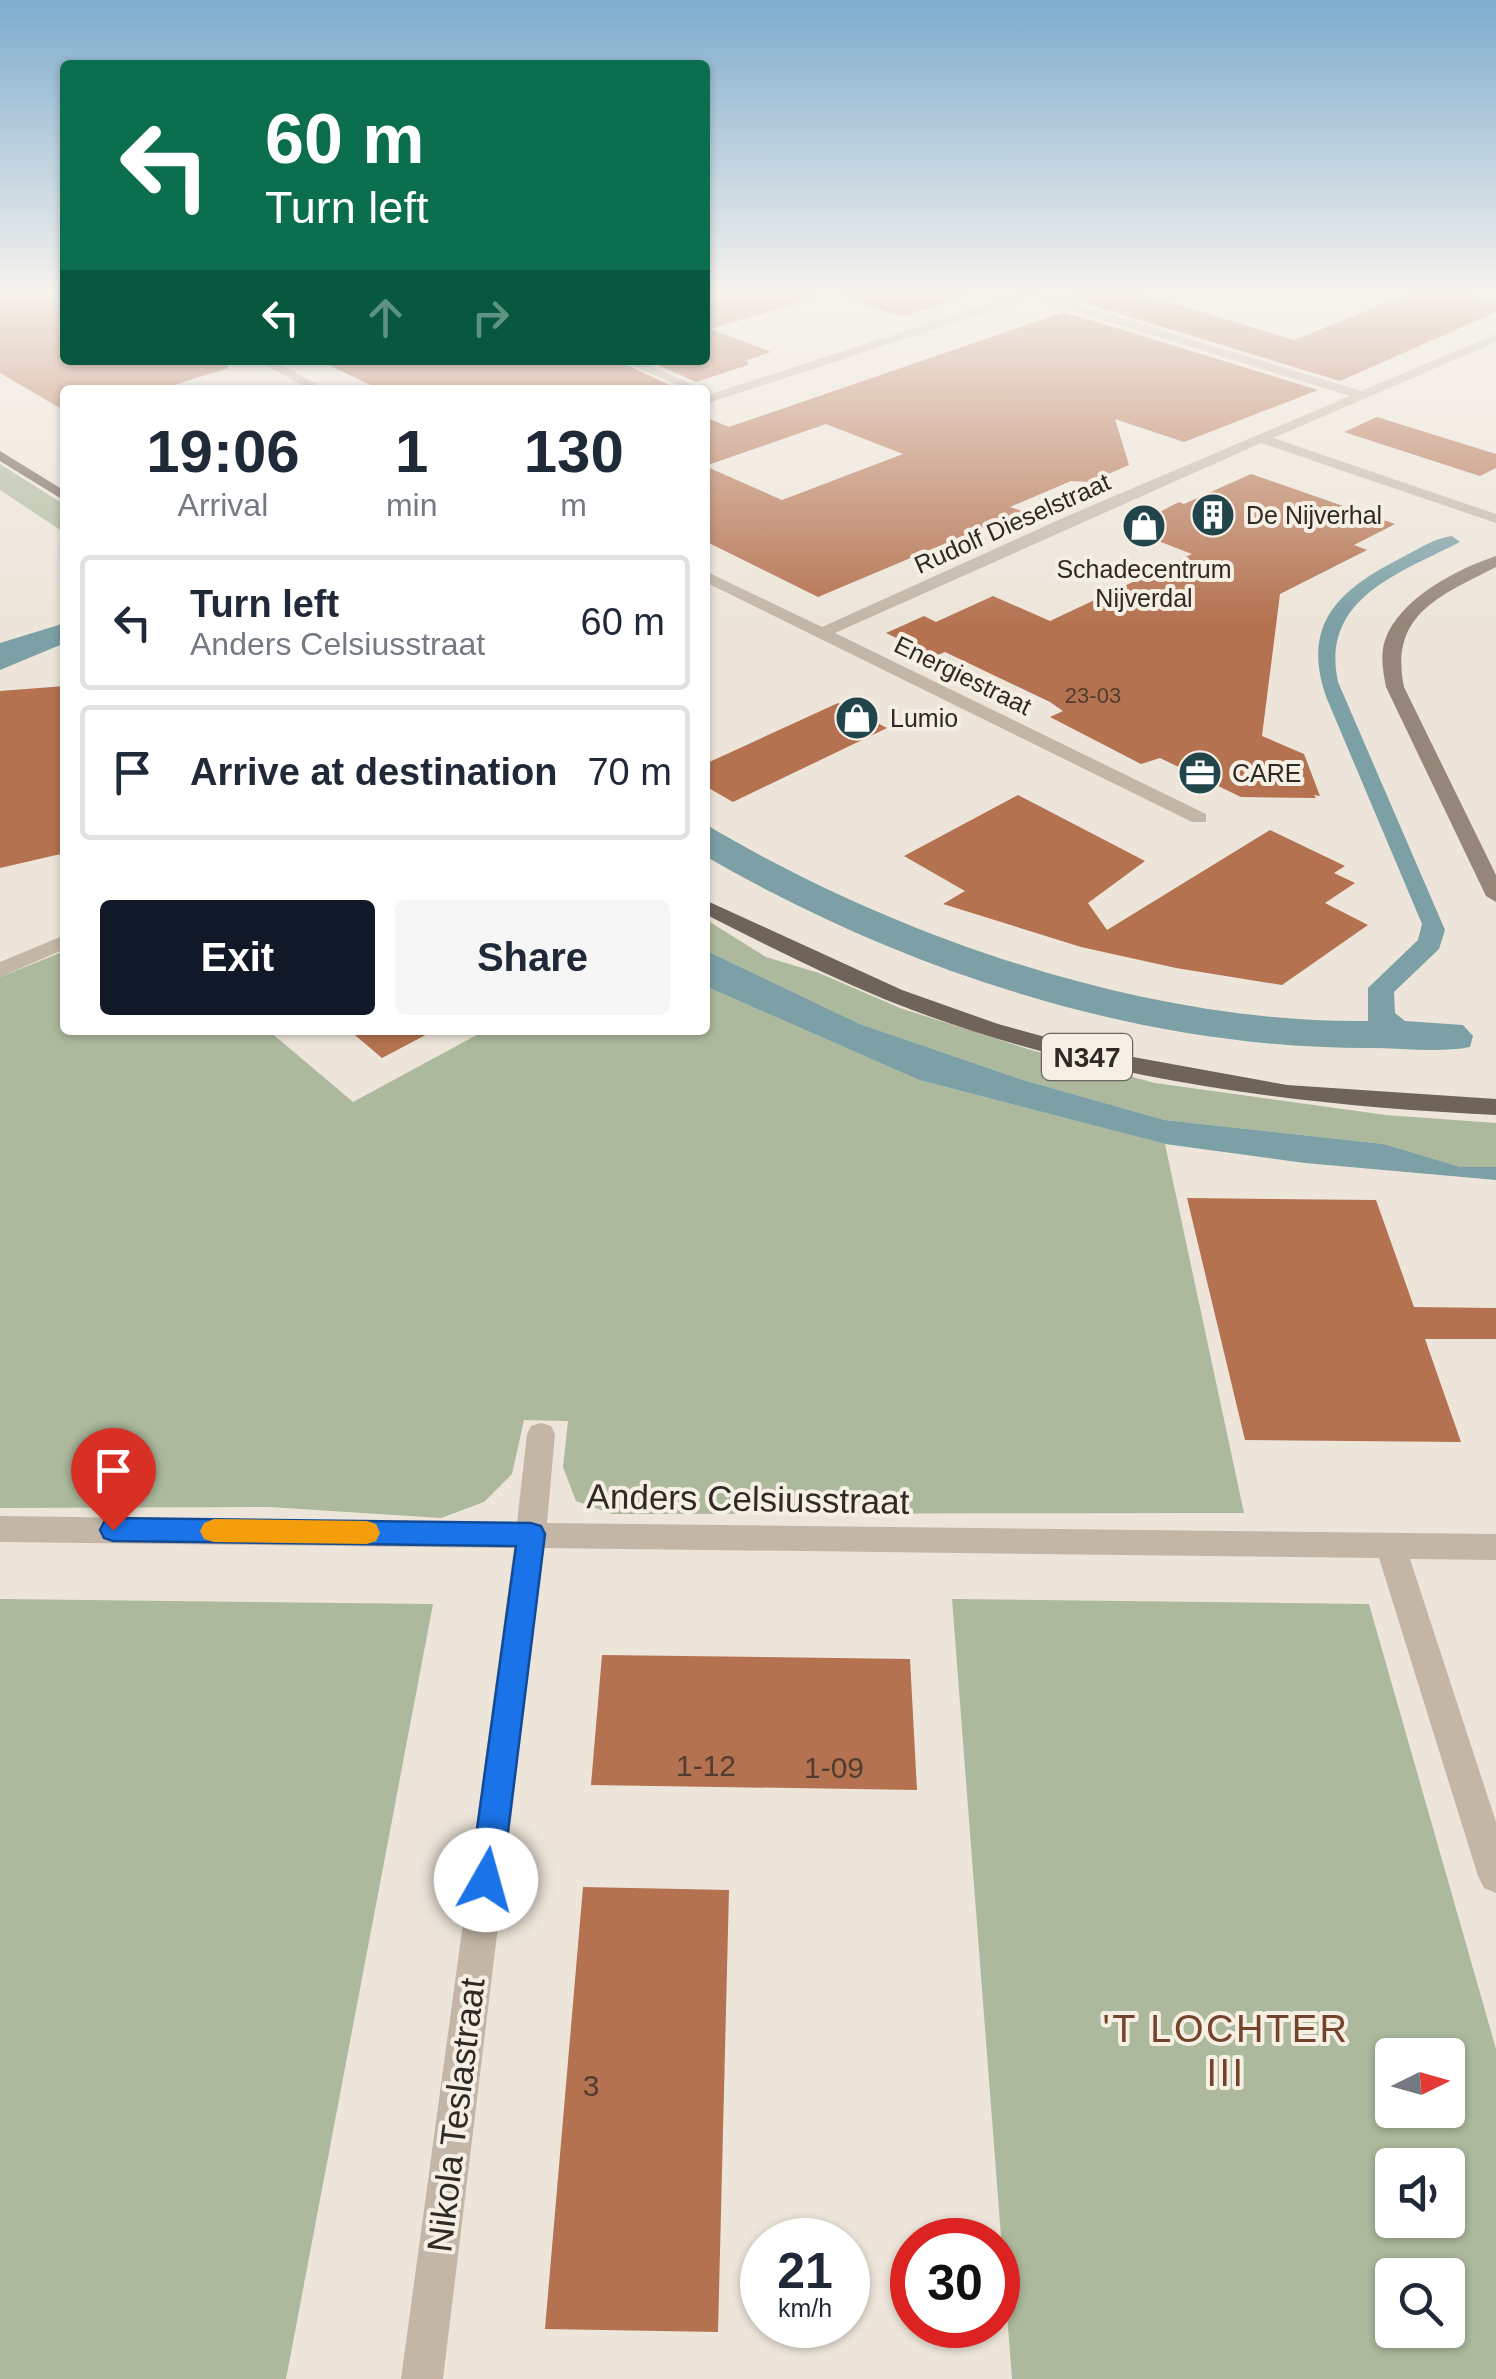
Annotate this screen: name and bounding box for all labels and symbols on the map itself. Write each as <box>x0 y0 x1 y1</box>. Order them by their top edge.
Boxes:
street label: Rudolf Dieselstraat <box>910 467 1114 579</box>
building icon: De Nijverhal <box>1190 492 1236 538</box>
place label: De Nijverhal <box>1246 501 1382 529</box>
shop icon: Schadecentrum Nijverdal <box>1121 503 1167 549</box>
place label: Schadecentrum Nijverdal <box>1056 555 1232 612</box>
street label: Energiestraat <box>890 630 1036 720</box>
house number: 23-03 <box>1065 683 1121 708</box>
shop icon: Lumio <box>834 695 880 741</box>
place label: Lumio <box>890 704 958 732</box>
office icon: CARE <box>1177 750 1223 796</box>
place label: CARE <box>1232 759 1301 787</box>
road number: N347 <box>1042 1034 1132 1080</box>
pin <box>71 1428 156 1531</box>
street label: Anders Celsiusstraat <box>586 1476 910 1521</box>
house number: 1-12 <box>676 1749 736 1782</box>
house number: 1-09 <box>804 1751 864 1784</box>
position arrow <box>434 1828 538 1932</box>
street label: Nikola Teslastraat <box>419 1976 492 2254</box>
district label: 'T LOCHTER III <box>1103 2008 1349 2094</box>
north arrow <box>1375 2038 1465 2128</box>
house number: 3 <box>583 2069 599 2102</box>
speed limit sign: 30 <box>890 2218 1020 2348</box>

